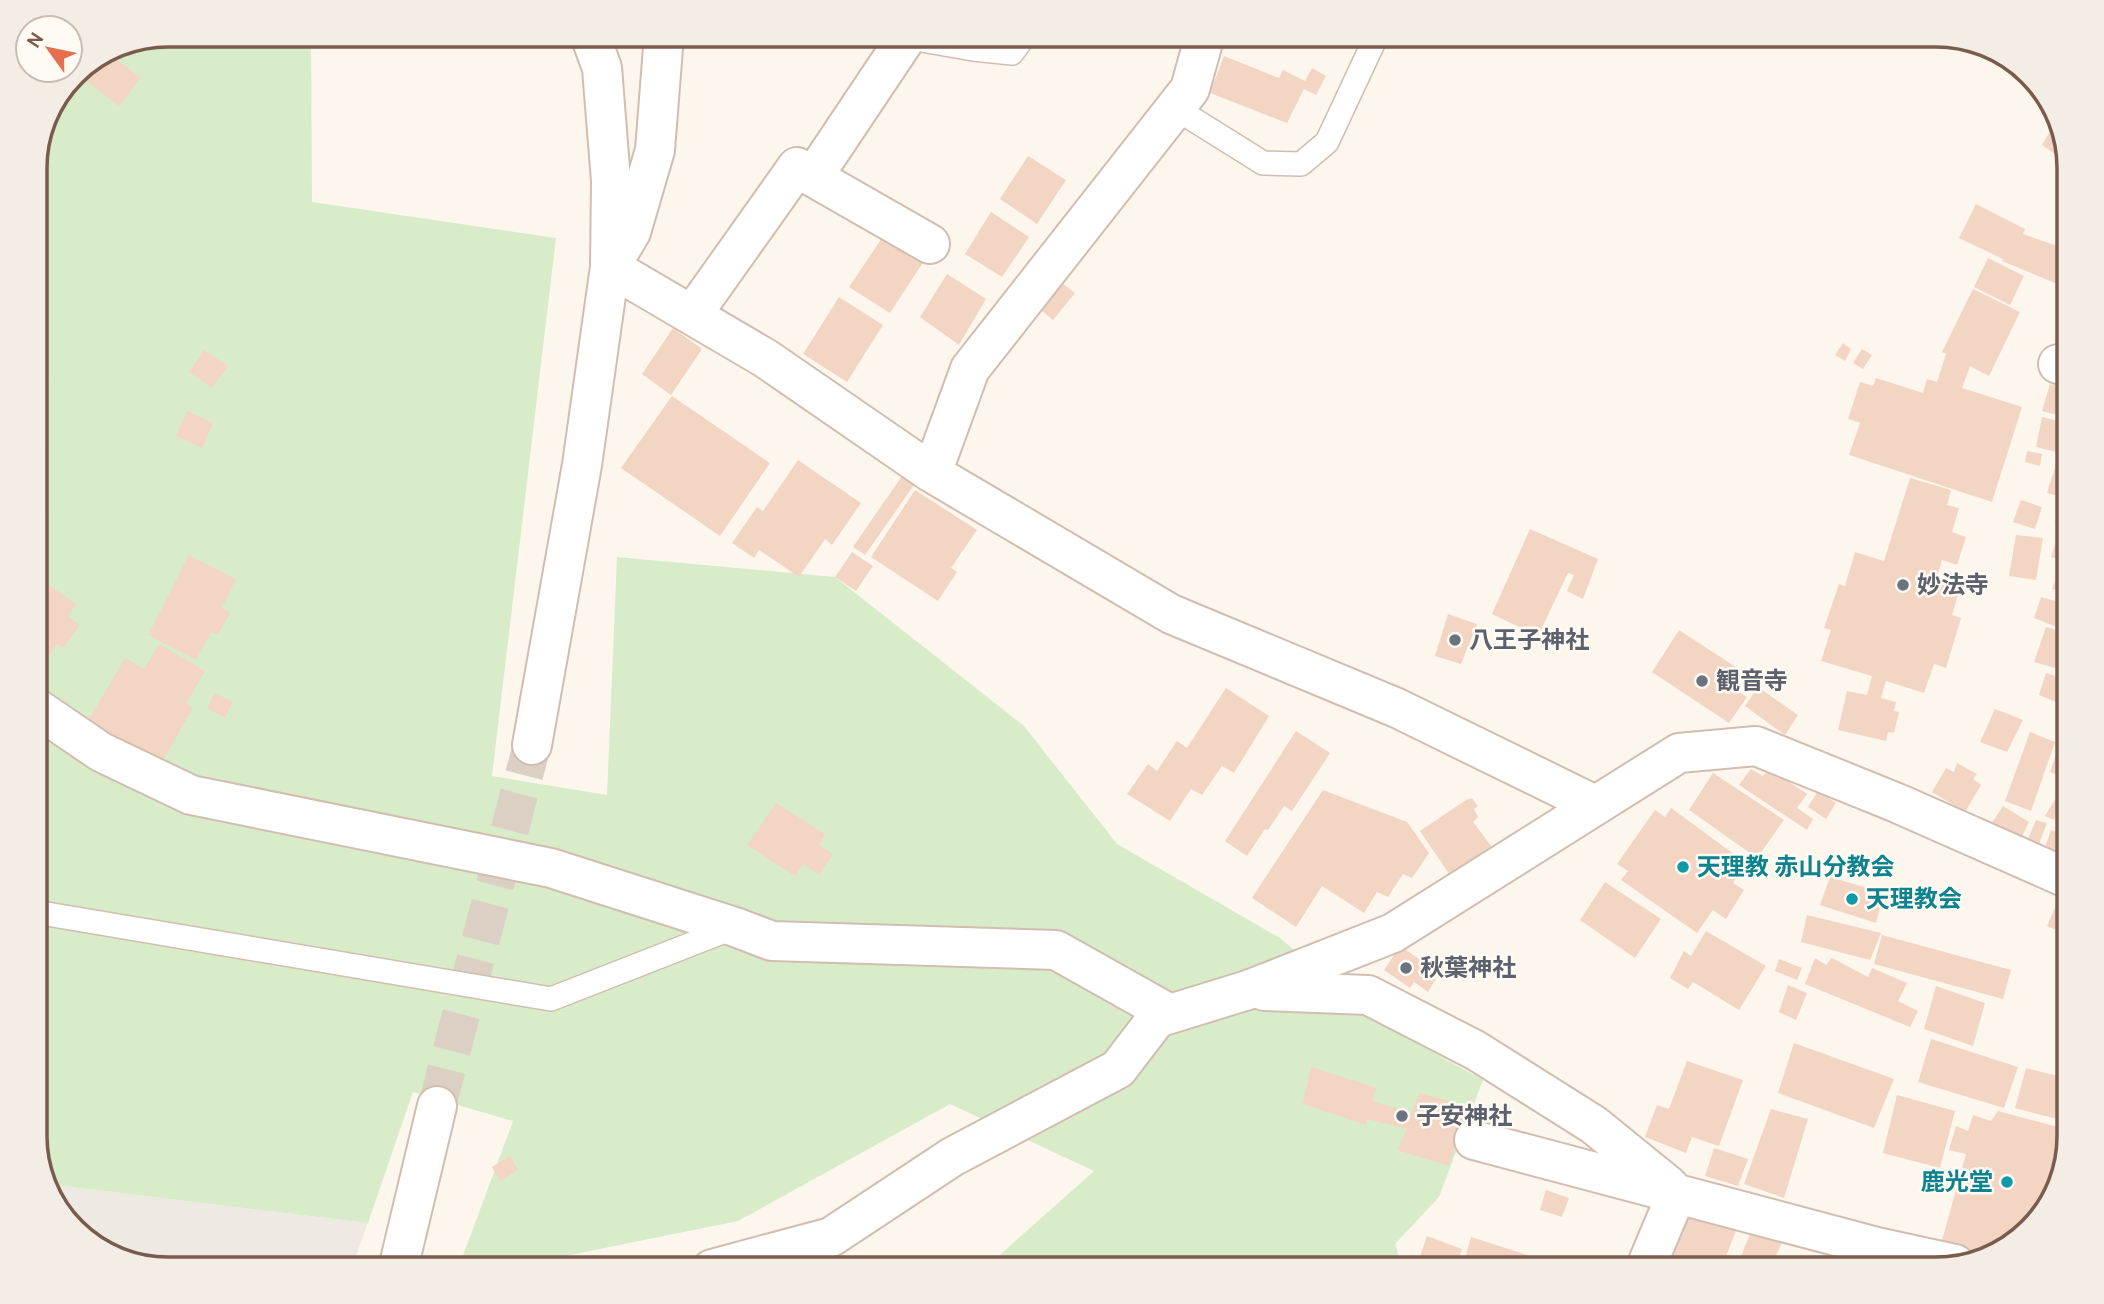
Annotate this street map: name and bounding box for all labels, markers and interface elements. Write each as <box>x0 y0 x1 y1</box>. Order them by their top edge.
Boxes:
north arrow <box>14 14 84 84</box>
text: N <box>22 28 48 52</box>
place label: 妙法寺 <box>1917 570 1989 599</box>
marker: 妙法寺 <box>1895 577 1911 593</box>
place label: 八王子神社 <box>1469 625 1589 654</box>
marker: 八王子神社 <box>1447 632 1463 648</box>
place label: 観音寺 <box>1716 666 1788 695</box>
marker: 観音寺 <box>1694 673 1710 689</box>
place label: 天理教 赤山分教会 <box>1697 852 1894 881</box>
marker: 天理教 赤山分教会 <box>1675 859 1691 875</box>
place label: 天理教会 <box>1866 884 1962 913</box>
marker: 天理教会 <box>1844 891 1860 907</box>
place label: 秋葉神社 <box>1420 953 1516 982</box>
marker: 秋葉神社 <box>1398 960 1414 976</box>
place label: 子安神社 <box>1416 1101 1512 1130</box>
marker: 子安神社 <box>1394 1108 1410 1124</box>
place label: 鹿光堂 <box>1921 1167 1993 1196</box>
marker: 鹿光堂 <box>1999 1174 2015 1190</box>

